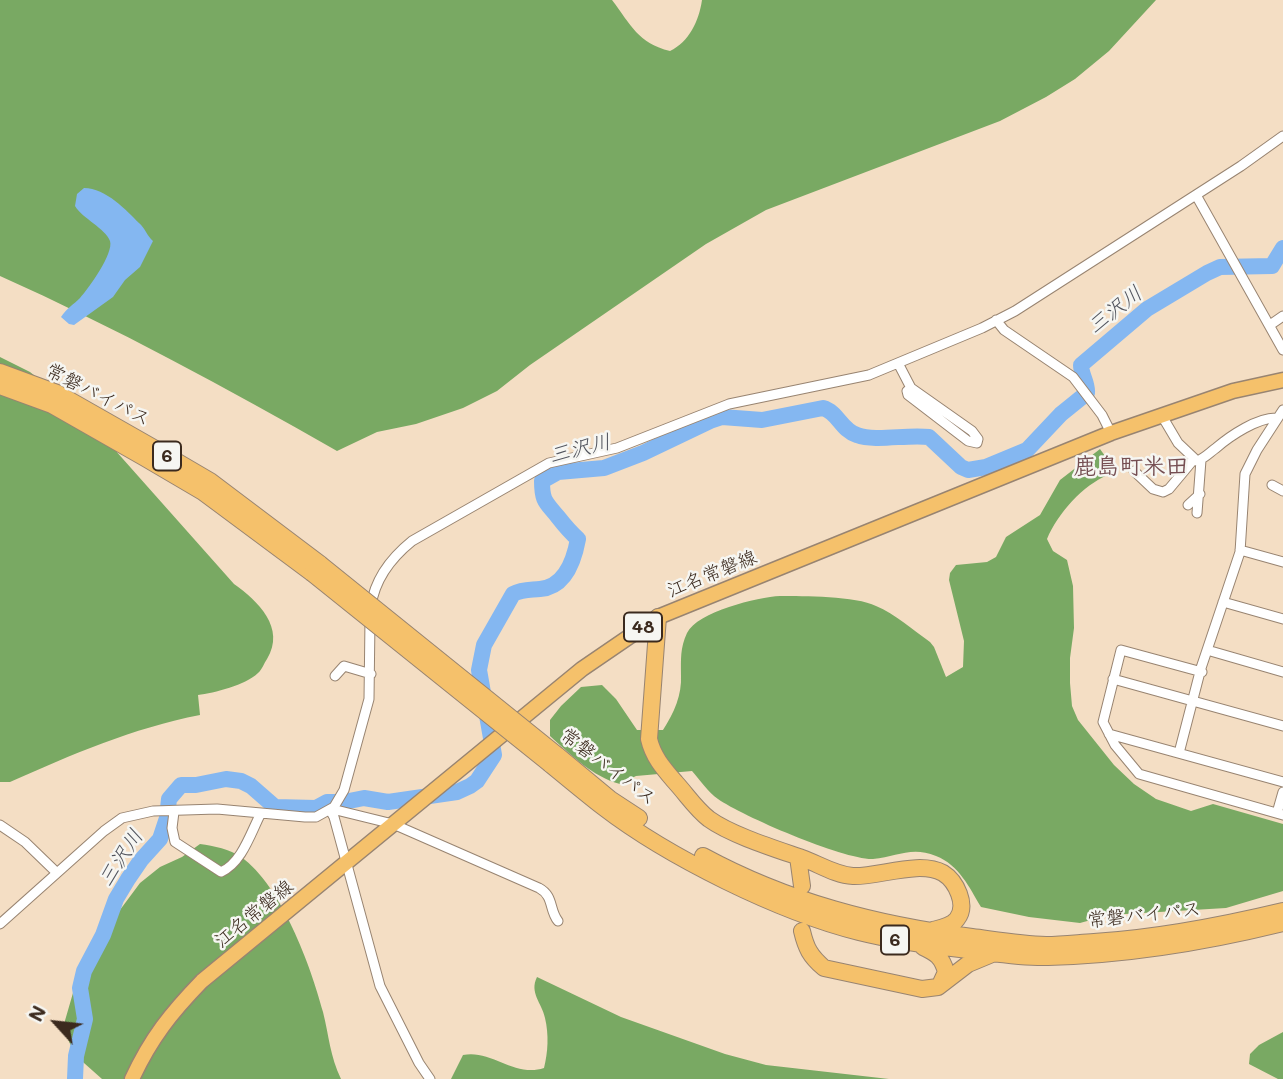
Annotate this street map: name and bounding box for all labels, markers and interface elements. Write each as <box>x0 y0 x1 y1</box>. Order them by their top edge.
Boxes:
water label: 三沢川 <box>1082 281 1148 339</box>
street label: 常磐バイパス <box>42 359 154 431</box>
water label: 三沢川 <box>546 429 614 469</box>
road number: 6 <box>153 442 181 470</box>
district label: 鹿島町米田 <box>1074 453 1188 481</box>
street label: 江名常磐線 <box>664 546 760 602</box>
road number: 48 <box>624 612 662 642</box>
street label: 常磐バイパス <box>556 724 660 810</box>
water label: 三沢川 <box>93 825 149 891</box>
street label: 江名常磐線 <box>210 875 298 953</box>
street label: 常磐バイパス <box>1086 898 1202 932</box>
road number: 6 <box>881 925 909 954</box>
north arrow <box>21 988 91 1058</box>
text: N <box>22 1001 51 1025</box>

